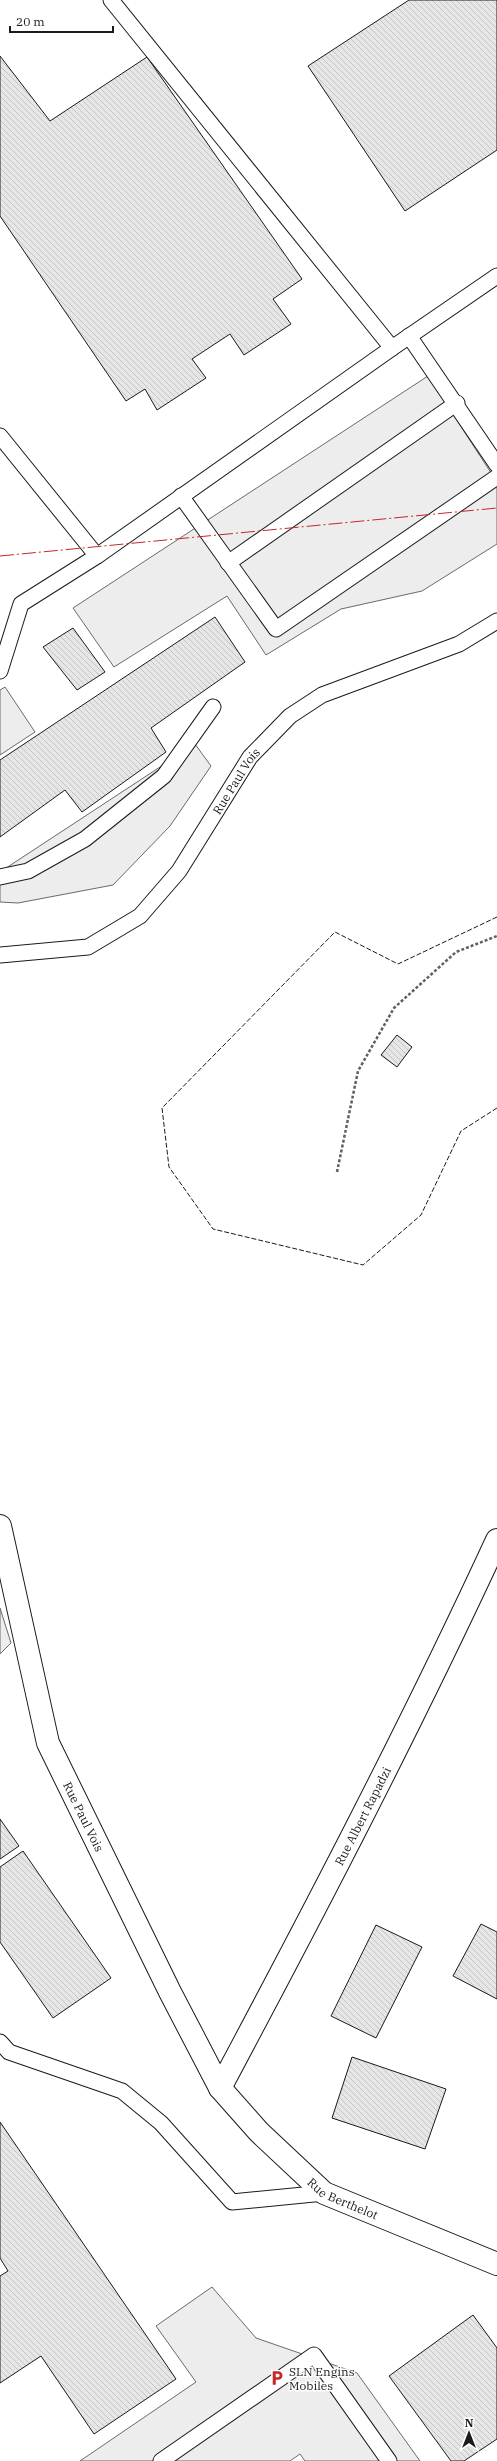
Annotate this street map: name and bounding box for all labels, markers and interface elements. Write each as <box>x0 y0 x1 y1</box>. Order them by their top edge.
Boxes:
scale bar <box>10 8 113 34</box>
text: 20 m <box>16 14 45 29</box>
street label: Rue Paul Vois <box>209 744 263 817</box>
street label: Rue Albert Rapadzi <box>331 1764 394 1868</box>
street label: Rue Paul Vois <box>60 1779 108 1854</box>
street label: Rue Berthelot <box>305 2174 381 2222</box>
place label: SLN Engins Mobiles <box>289 2364 355 2393</box>
parking icon: SLN Engins Mobiles <box>268 2369 286 2387</box>
north arrow <box>449 2413 489 2453</box>
text: N <box>465 2416 474 2430</box>

